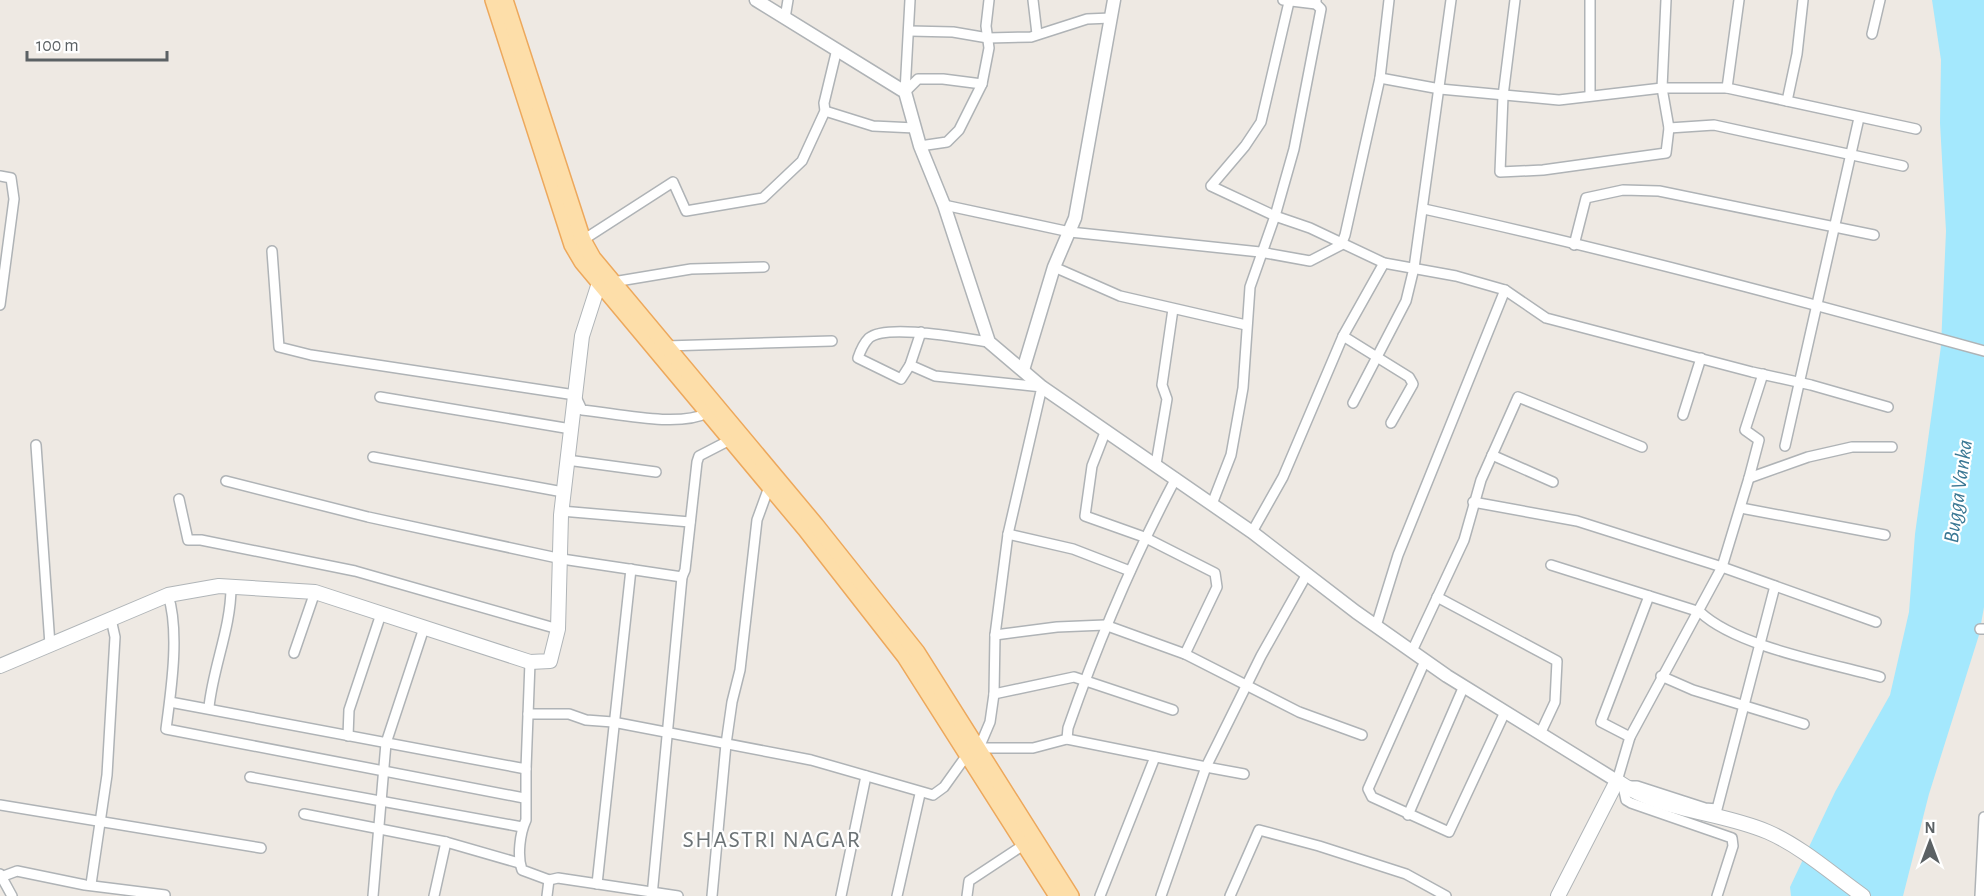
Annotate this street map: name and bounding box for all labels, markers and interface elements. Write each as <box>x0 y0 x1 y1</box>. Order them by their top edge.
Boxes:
scale bar <box>27 24 166 62</box>
text: 100 m <box>36 37 79 55</box>
water label: Bugga Vanka <box>1940 438 1976 544</box>
north arrow <box>1900 812 1960 872</box>
text: N <box>1924 820 1936 836</box>
district label: SHASTRI NAGAR <box>682 828 862 852</box>

